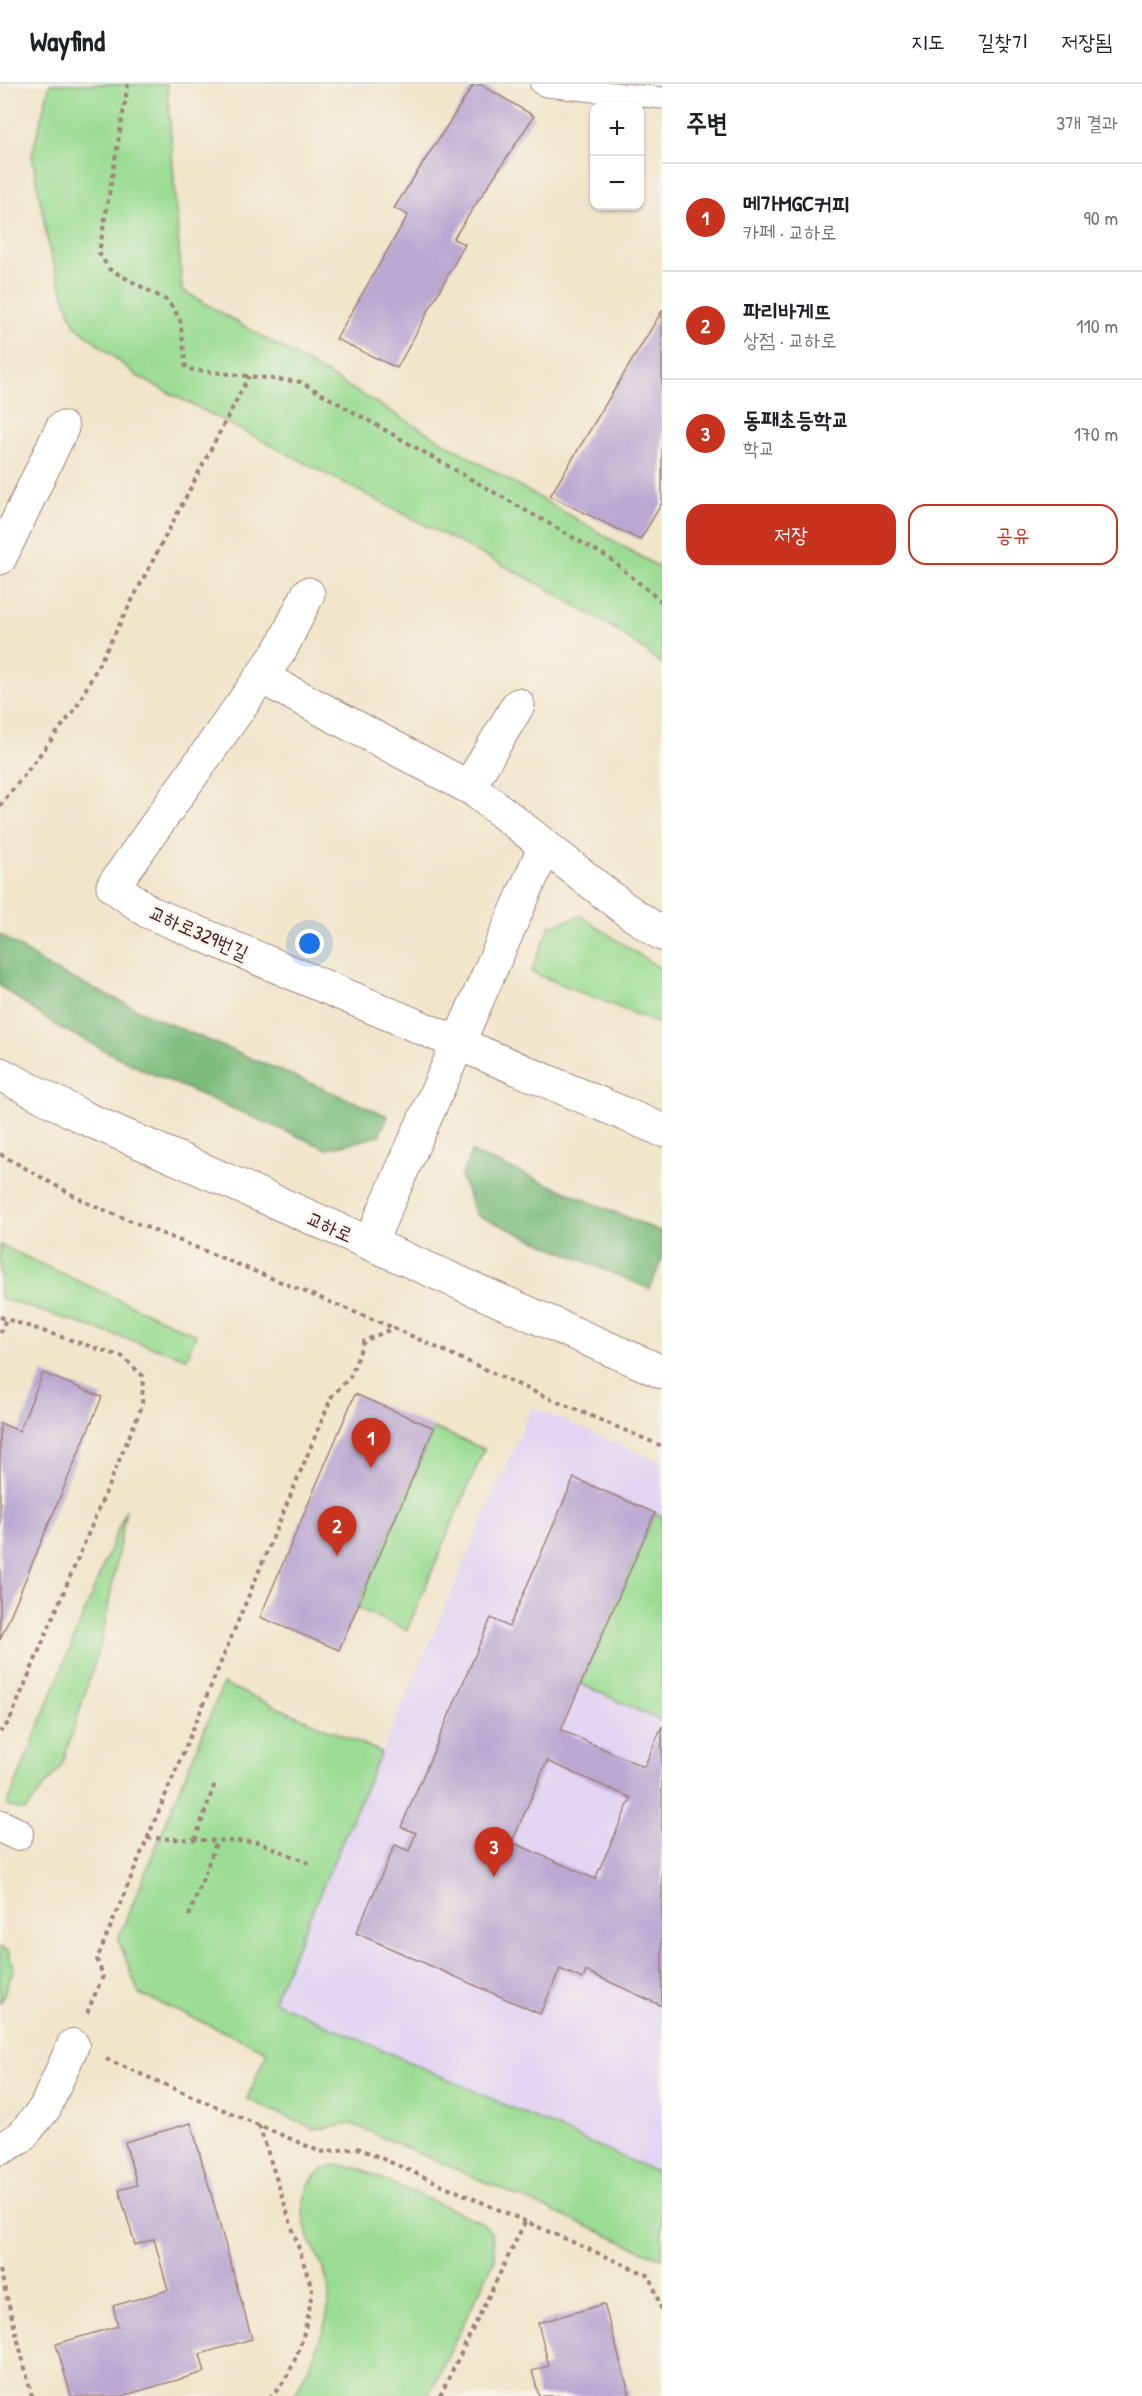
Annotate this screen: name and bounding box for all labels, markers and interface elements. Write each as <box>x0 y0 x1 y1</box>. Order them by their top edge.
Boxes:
text: Wayfind <box>30 22 105 60</box>
text: 지도 <box>911 27 945 56</box>
text: 길찾기 <box>978 27 1028 56</box>
text: 저장됨 <box>1061 27 1112 56</box>
map controls <box>590 102 644 210</box>
button: + <box>590 102 644 156</box>
text: 주변 <box>686 105 728 140</box>
text: 3개 결과 <box>1056 109 1118 136</box>
button: − <box>590 156 644 210</box>
text: 메가MGC커피 <box>743 188 850 218</box>
text: 1 <box>702 204 709 231</box>
text: 90 m <box>1084 204 1118 231</box>
text: 카페 · 교하로 <box>743 218 837 245</box>
text: 파리바게뜨 <box>743 296 832 326</box>
text: 2 <box>701 312 710 339</box>
text: 110 m <box>1076 312 1118 339</box>
text: 상점 · 교하로 <box>743 326 837 353</box>
text: 동패초등학교 <box>743 404 849 434</box>
text: 3 <box>701 420 710 447</box>
text: 170 m <box>1074 420 1118 447</box>
text: 학교 <box>743 434 775 461</box>
button: 저장 <box>686 504 896 565</box>
button: 공유 <box>908 504 1118 565</box>
street label: 교하로329번길 <box>145 898 253 966</box>
your location <box>295 929 324 958</box>
street label: 교하로 <box>302 1204 358 1248</box>
pin: 1 <box>352 1418 391 1468</box>
pin: 2 <box>318 1506 356 1556</box>
pin: 3 <box>474 1828 514 1877</box>

